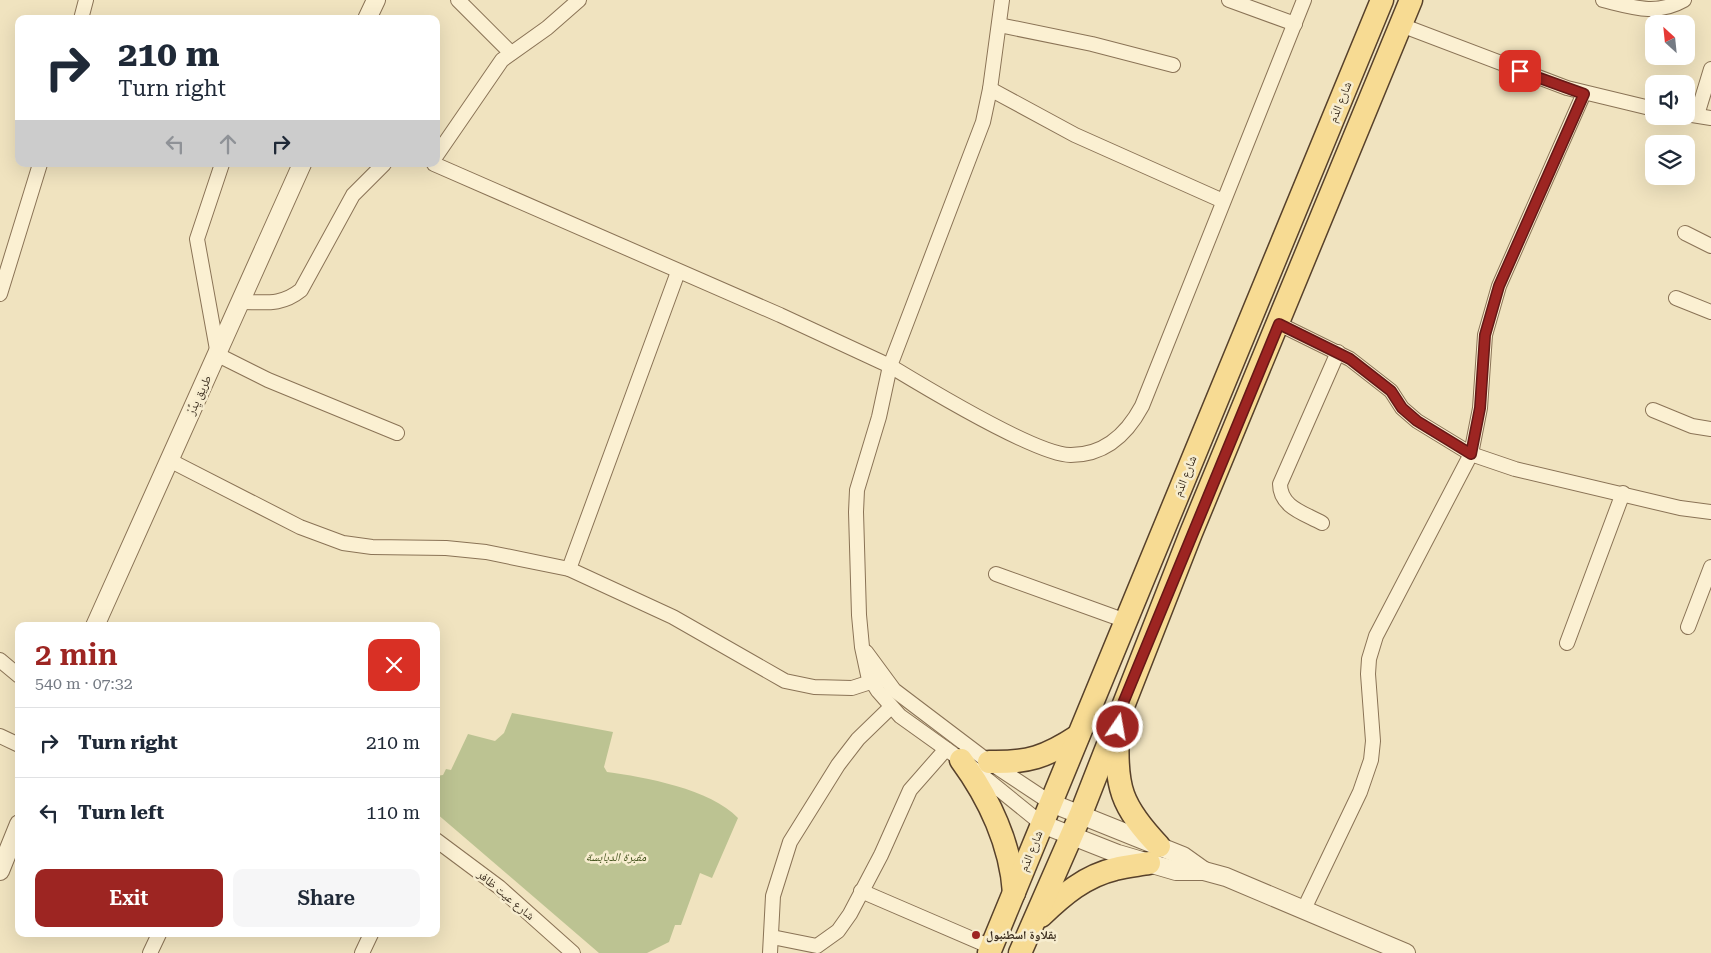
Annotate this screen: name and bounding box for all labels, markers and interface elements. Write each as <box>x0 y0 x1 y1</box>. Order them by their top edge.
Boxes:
north arrow <box>1645 15 1695 65</box>
map controls <box>1645 15 1695 185</box>
text: 210 m <box>118 34 219 75</box>
icon: right <box>35 35 100 100</box>
pin <box>1499 50 1541 92</box>
icon: arrive <box>1506 57 1534 85</box>
button: sound <box>1645 75 1695 125</box>
text: Turn right <box>118 76 226 101</box>
street label: شارع الدَم <box>1325 79 1355 125</box>
icon: left <box>161 130 189 158</box>
icon: ahead <box>214 130 242 158</box>
icon: right <box>267 130 295 158</box>
button: layers <box>1645 135 1695 185</box>
street label: طريق يِدِّرْ <box>183 373 215 418</box>
street label: شارع الدَم <box>1170 453 1200 499</box>
text: 2 min <box>35 637 118 672</box>
button: close <box>368 639 420 691</box>
text: 540 m · 07:32 <box>35 674 133 693</box>
position arrow <box>1091 700 1143 752</box>
icon: right <box>35 729 63 757</box>
text: Turn right <box>78 731 178 754</box>
text: 210 m <box>366 731 420 754</box>
icon: left <box>35 799 63 827</box>
text: Turn left <box>78 801 164 824</box>
text: 110 m <box>366 801 420 824</box>
street label: شارع الدَم <box>1016 828 1046 874</box>
park label: مقبرة الدبابسة <box>586 850 647 864</box>
street label: شارع عيت ظافر <box>473 867 537 924</box>
button: Exit <box>35 869 223 927</box>
button: Share <box>233 869 420 927</box>
place label: بقلاوة اسطنبول <box>986 928 1056 943</box>
marker: بقلاوة اسطنبول <box>970 929 982 941</box>

